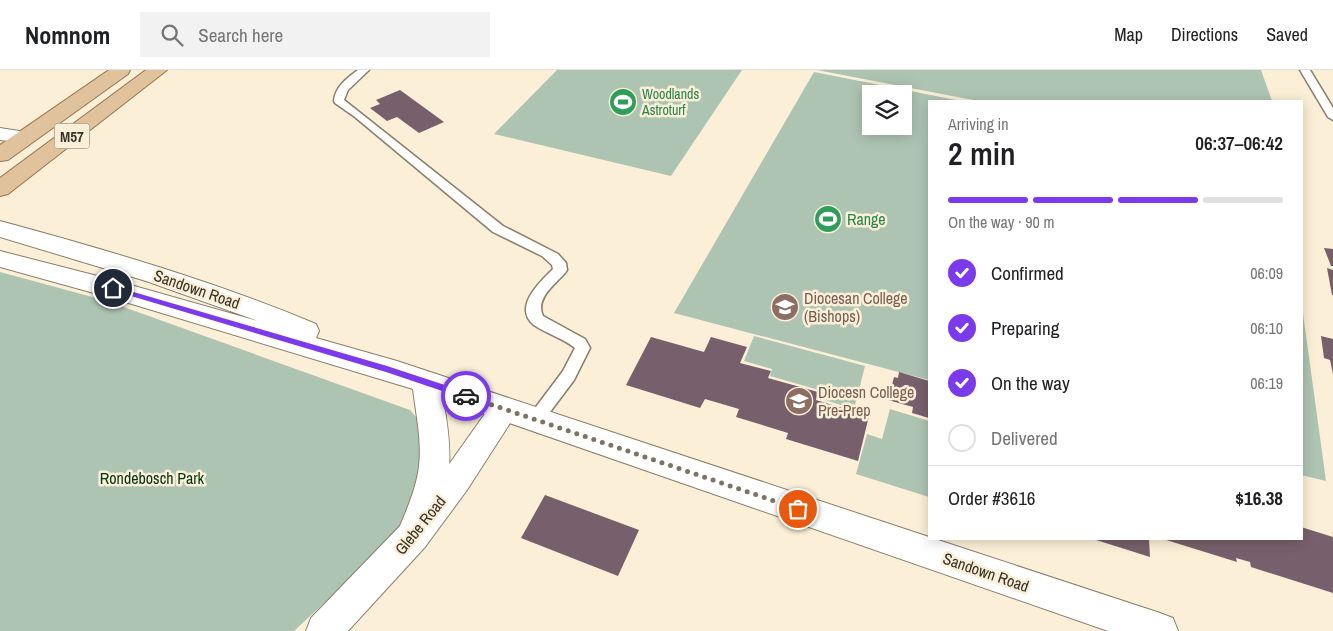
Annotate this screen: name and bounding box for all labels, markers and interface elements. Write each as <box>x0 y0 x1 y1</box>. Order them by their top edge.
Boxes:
search box <box>140 12 490 57</box>
text: Nomnom <box>25 19 110 51</box>
icon: search <box>158 21 186 49</box>
text: Search here <box>198 22 283 48</box>
text: Map <box>1114 22 1143 47</box>
text: Directions <box>1171 22 1238 47</box>
text: Saved <box>1266 22 1308 47</box>
place label: Woodlands Astroturf <box>641 85 699 119</box>
map controls <box>862 85 912 135</box>
button: layers <box>862 85 912 135</box>
sports icon: Woodlands Astroturf <box>608 87 638 117</box>
text: Arriving in <box>948 113 1009 135</box>
road number: M57 <box>54 124 90 148</box>
text: 06:37–06:42 <box>1195 130 1283 156</box>
text: 2 min <box>948 132 1016 175</box>
sports icon: Range <box>813 204 843 234</box>
place label: Range <box>847 208 886 230</box>
text: On the way · 90 m <box>948 211 1054 233</box>
icon: check <box>948 259 976 287</box>
text: Confirmed <box>991 260 1064 286</box>
text: 06:09 <box>1250 262 1283 284</box>
street label: Sandown Road <box>151 264 243 314</box>
pin <box>92 267 134 309</box>
icon: home <box>99 274 127 302</box>
place label: Diocesan College (Bishops) <box>804 287 908 327</box>
school or university icon: Diocesan College (Bishops) <box>770 292 800 322</box>
icon: check <box>948 314 976 342</box>
text: Preparing <box>991 315 1059 341</box>
text: 06:10 <box>1250 317 1283 339</box>
icon: check <box>948 369 976 397</box>
text: On the way <box>991 370 1070 396</box>
courier <box>441 371 491 421</box>
text: 06:19 <box>1250 372 1283 394</box>
place label: Diocesn College Pre-Prep <box>818 381 914 421</box>
icon: car <box>452 382 480 410</box>
school or university icon: Diocesn College Pre-Prep <box>784 386 814 416</box>
text: Delivered <box>991 425 1058 451</box>
park label: Rondebosch Park <box>100 467 205 489</box>
text: Order #3616 <box>948 485 1035 511</box>
text: $16.38 <box>1235 485 1283 511</box>
pin <box>777 488 819 530</box>
street label: Glebe Road <box>389 491 451 559</box>
icon: bag <box>784 495 812 523</box>
street label: Sandown Road <box>940 547 1032 597</box>

